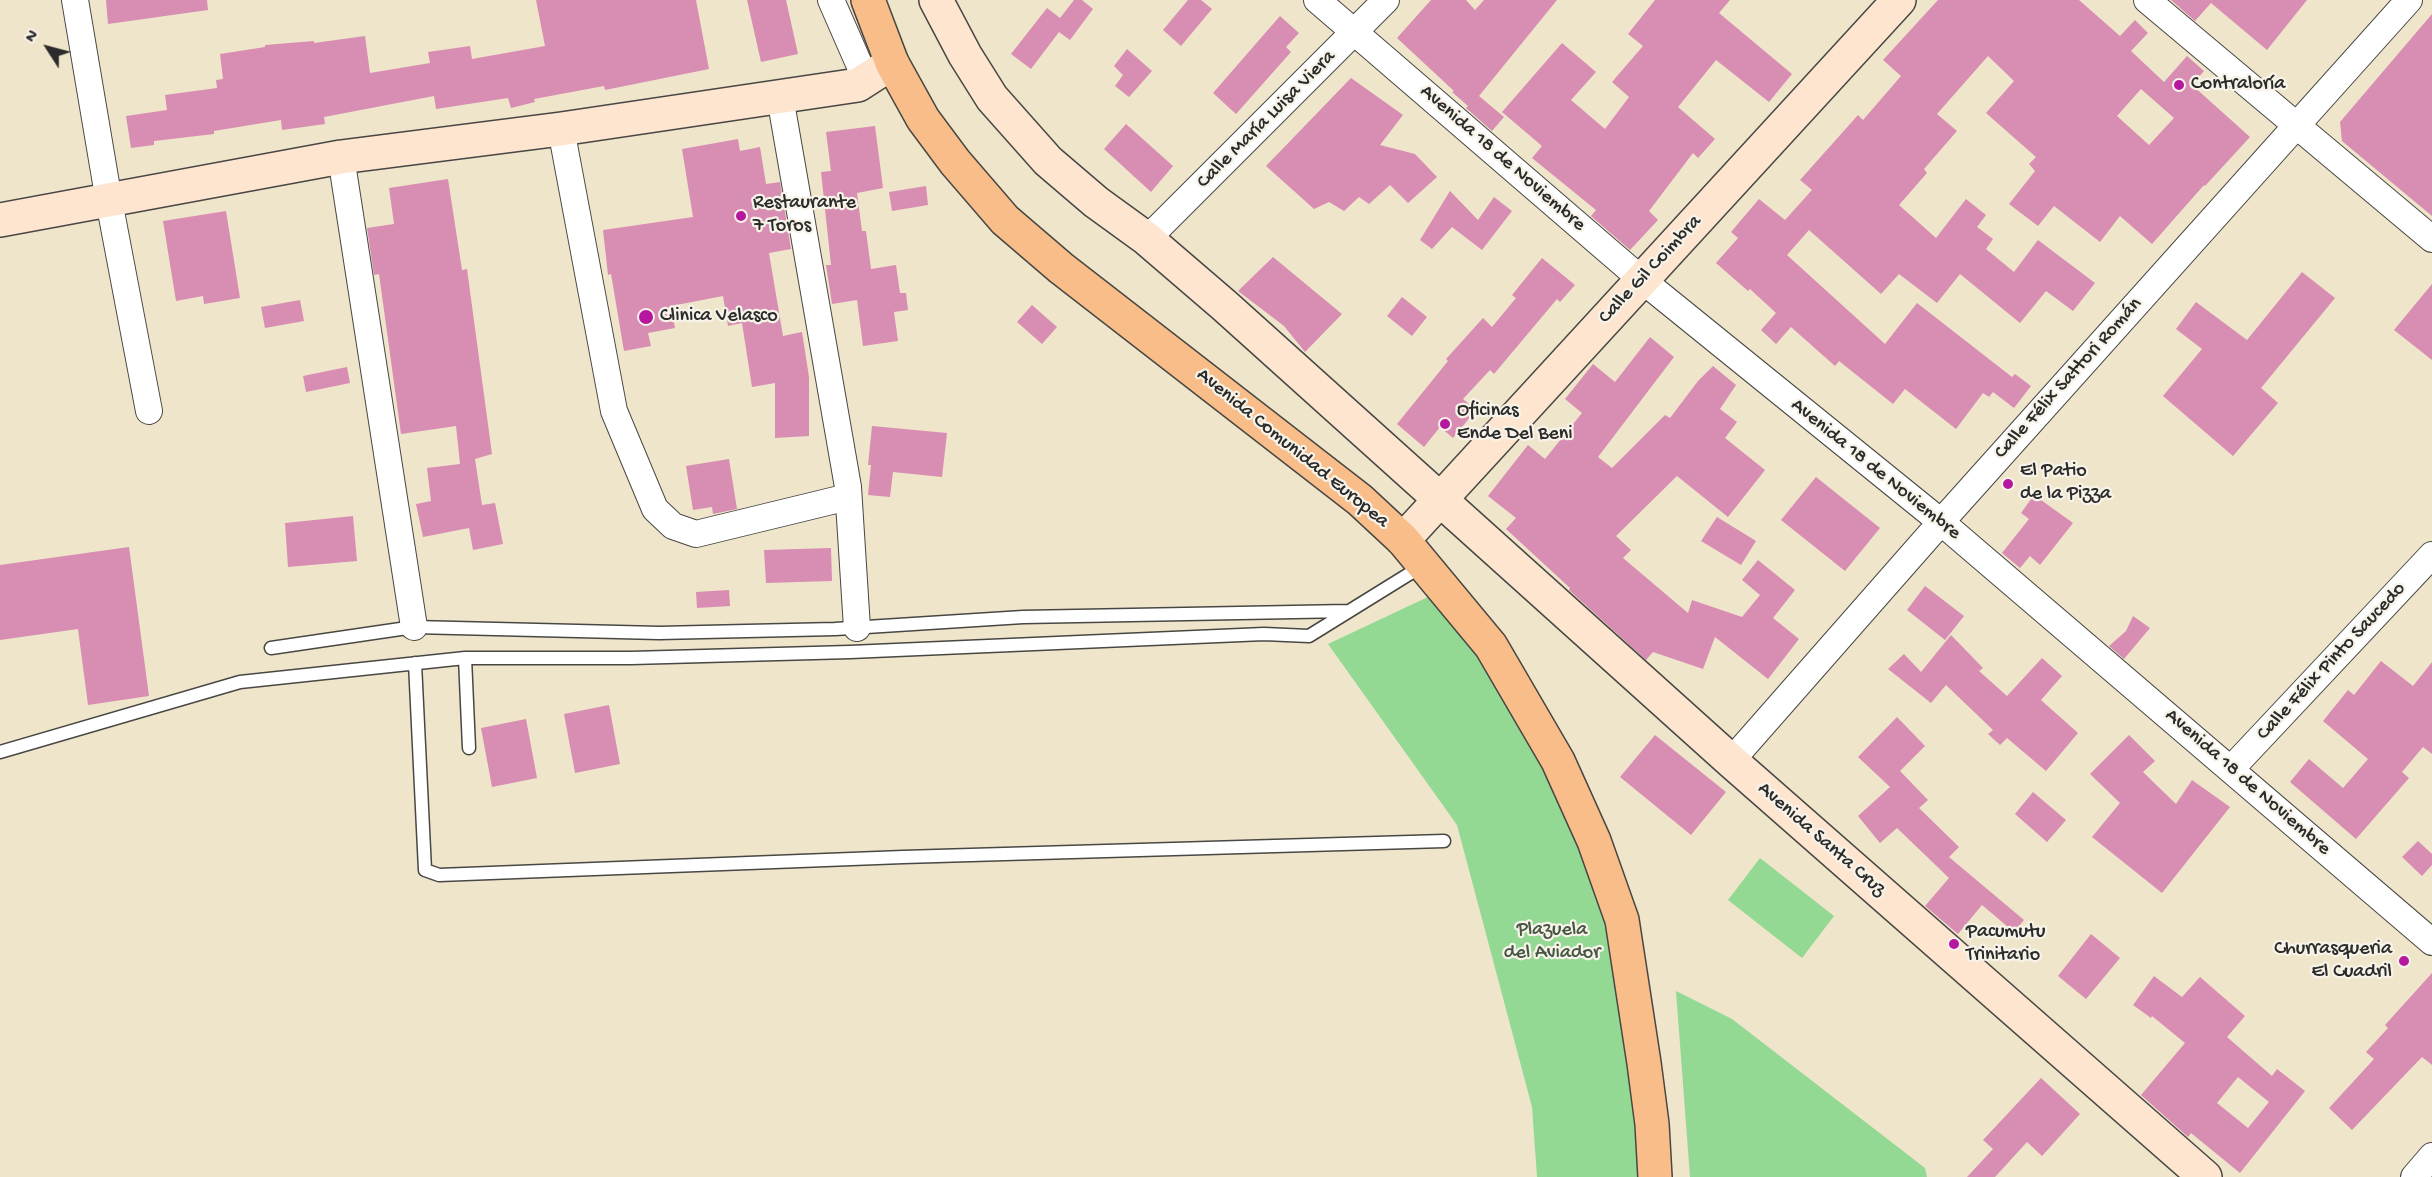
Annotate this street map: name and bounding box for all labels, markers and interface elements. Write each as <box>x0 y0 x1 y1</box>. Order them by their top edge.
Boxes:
north arrow <box>18 18 78 78</box>
text: N <box>22 27 44 47</box>
street label: Calle María Luisa Viera <box>1193 46 1341 194</box>
place label: Contraloría <box>2191 73 2285 97</box>
marker: Contraloría <box>2172 78 2186 92</box>
street label: Avenida 18 de Noviembre <box>1414 80 1590 238</box>
place label: Restaurante 7 Toros <box>753 192 856 239</box>
marker: Restaurante 7 Toros <box>734 209 748 223</box>
street label: Calle Gil Coimbra <box>1594 210 1708 330</box>
street label: Calle Félix Sattori Román <box>1990 293 2148 465</box>
place label: Clinica Velasco <box>660 305 778 329</box>
marker: Clinica Velasco <box>637 308 655 326</box>
street label: Avenida Comunidad Europea <box>1191 364 1393 534</box>
street label: Avenida 18 de Noviembre <box>1785 394 1965 546</box>
place label: Oficinas Ende Del Beni <box>1457 400 1573 447</box>
marker: Oficinas Ende Del Beni <box>1438 417 1452 431</box>
place label: El Patio de la Pizza <box>2020 460 2111 507</box>
marker: El Patio de la Pizza <box>2001 477 2015 491</box>
street label: Calle Félix Pinto Saucedo <box>2252 578 2412 746</box>
street label: Avenida 18 de Noviembre <box>2159 704 2335 862</box>
street label: Avenida Santa Cruz <box>1752 778 1890 902</box>
park label: Plazuela del Aviador <box>1504 919 1600 966</box>
place label: Pacumutu Trinitario <box>1966 921 2045 968</box>
marker: Pacumutu Trinitario <box>1947 937 1961 951</box>
place label: Churrasqueria El Cuadril <box>2274 938 2392 985</box>
marker: Churrasqueria El Cuadril <box>2397 954 2411 968</box>

